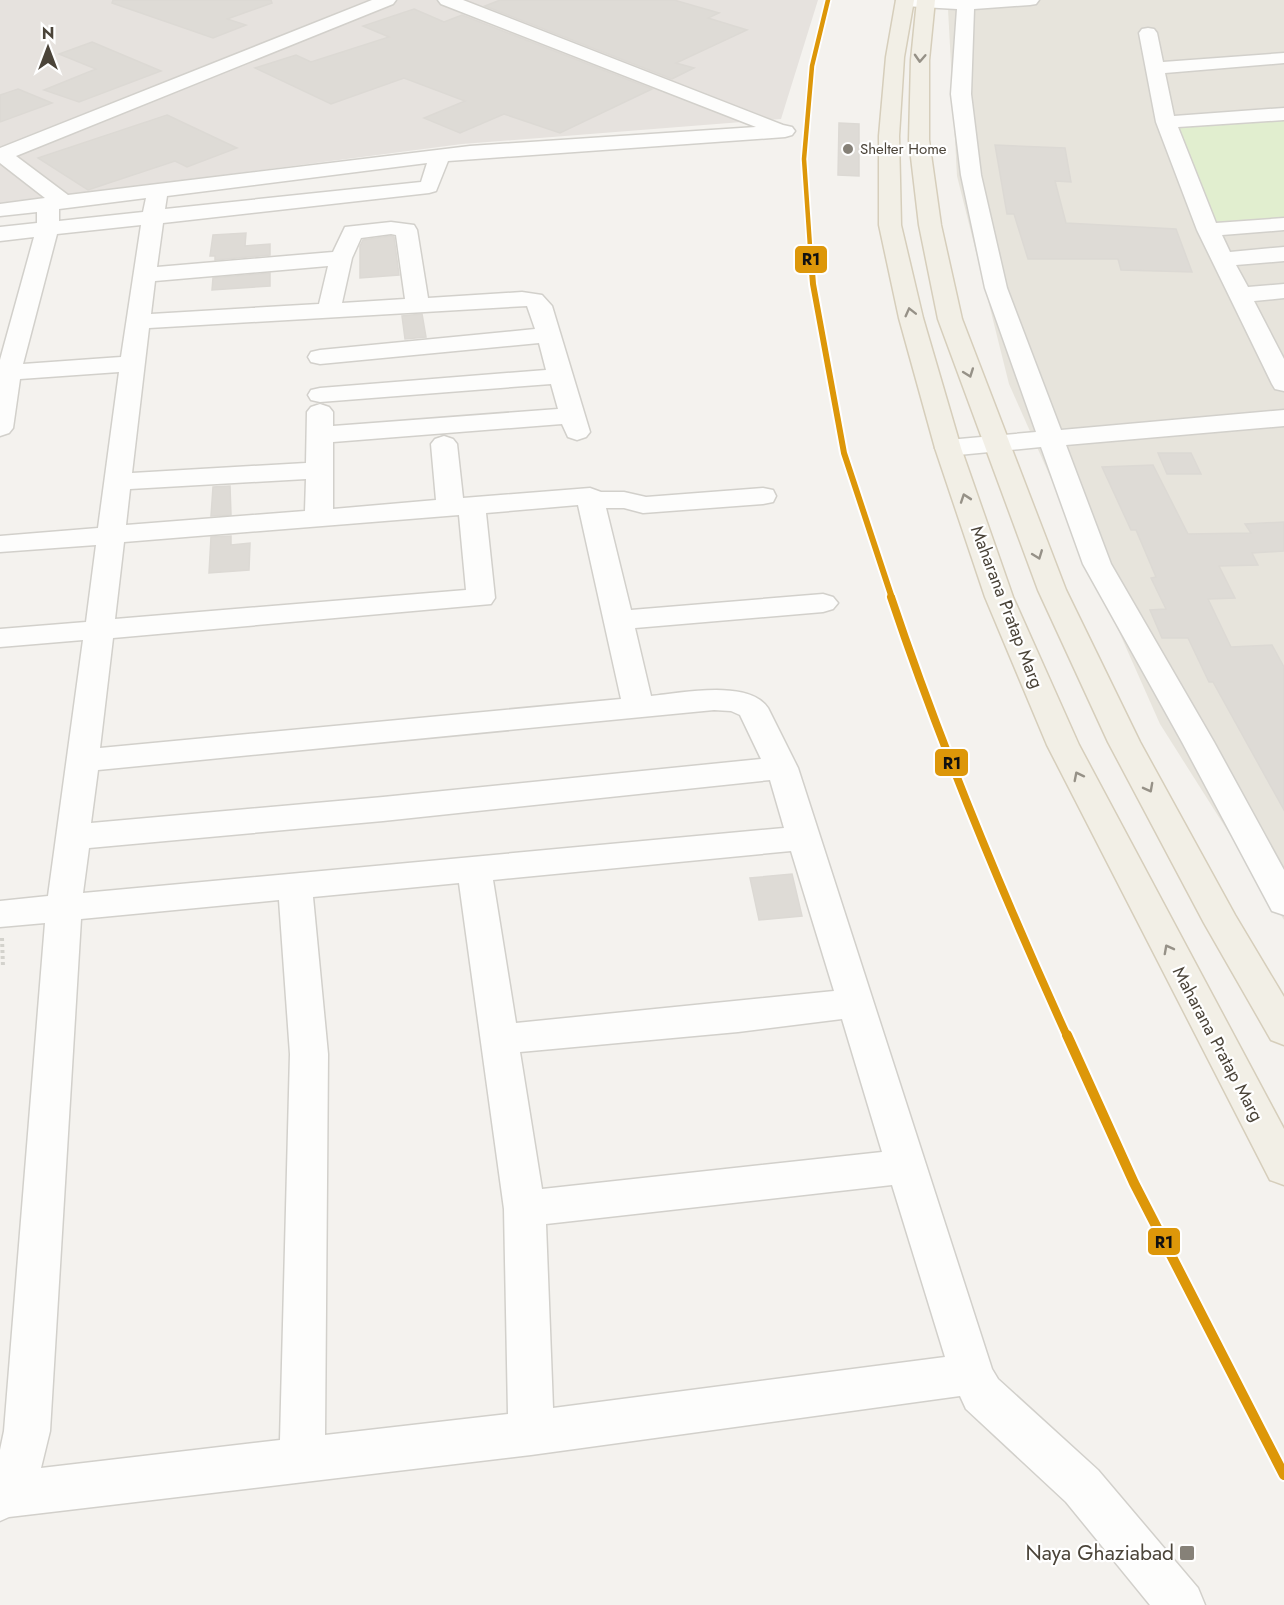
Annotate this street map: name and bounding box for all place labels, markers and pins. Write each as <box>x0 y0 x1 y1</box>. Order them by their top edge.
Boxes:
place label: Shelter Home <box>860 138 947 160</box>
marker: Shelter Home <box>841 142 855 156</box>
place label: Naya Ghaziabad <box>1025 1538 1174 1568</box>
marker: Naya Ghaziabad <box>1178 1544 1196 1562</box>

